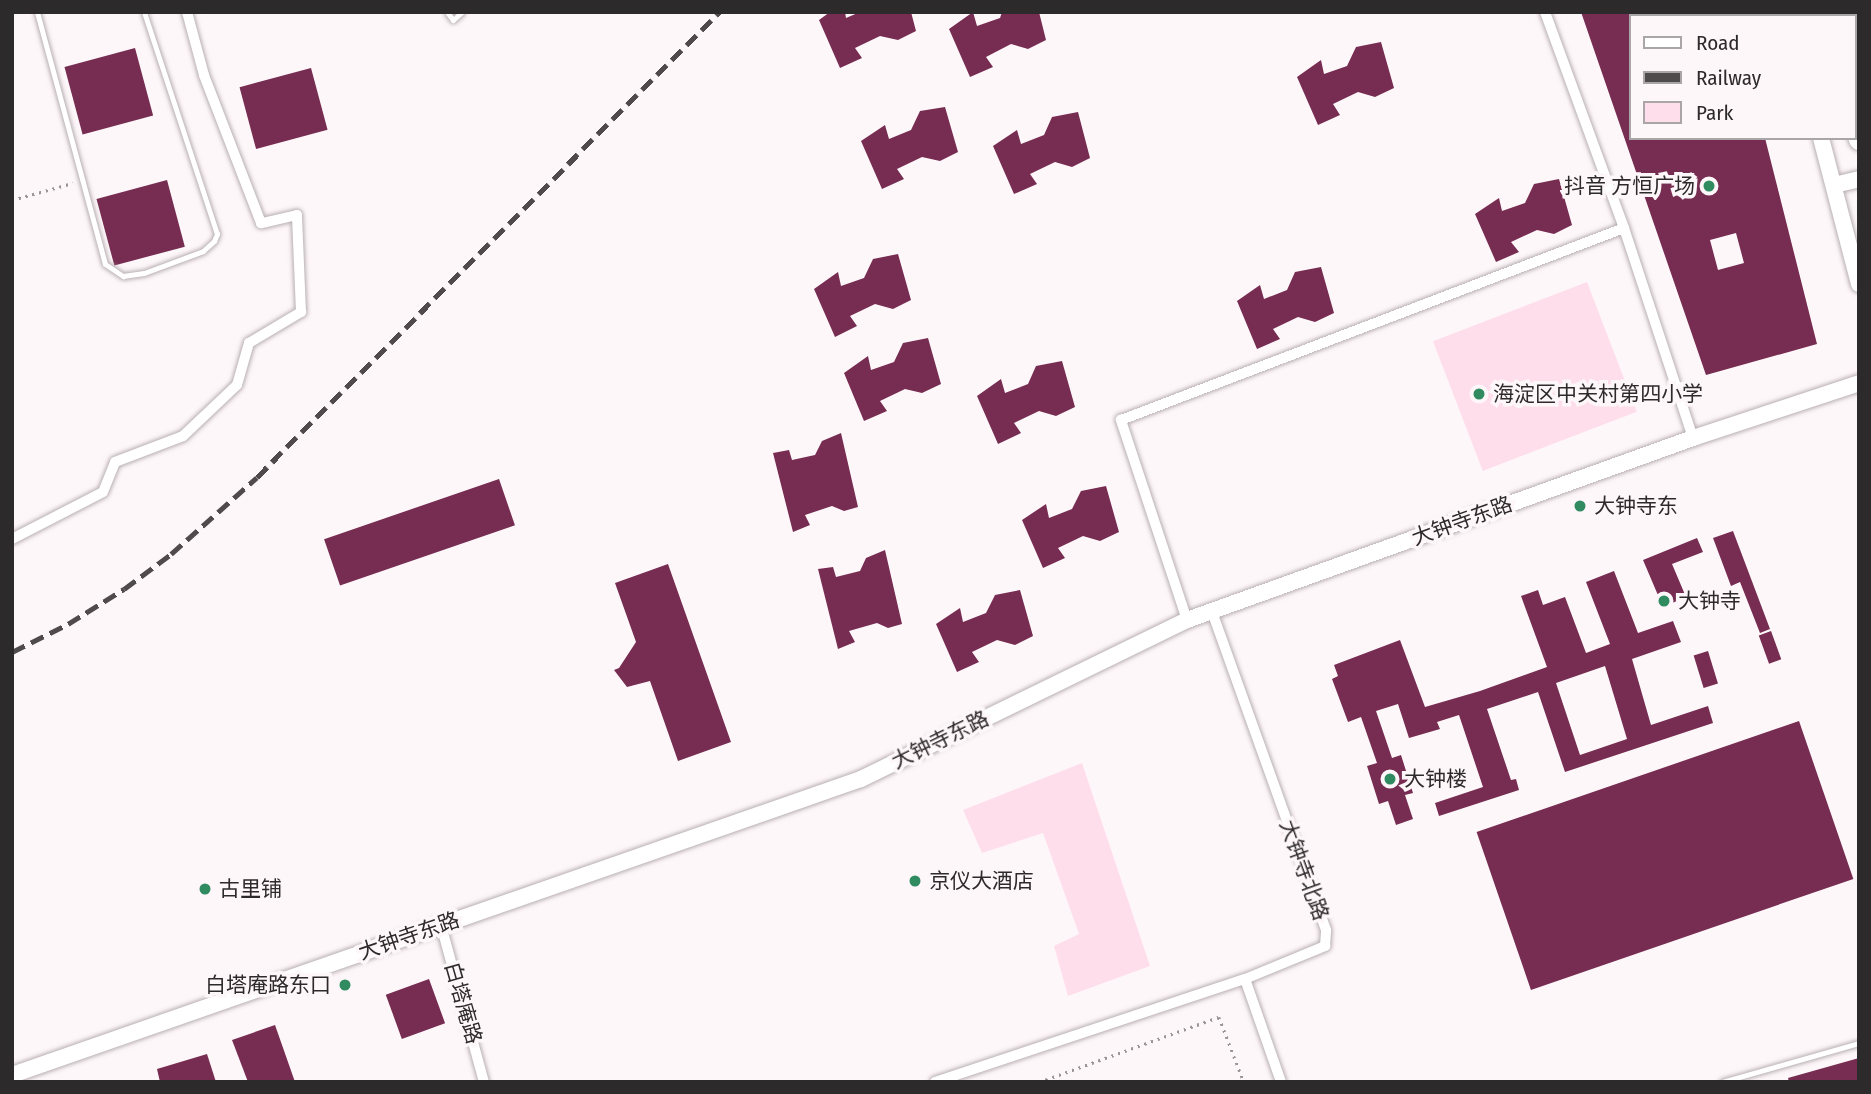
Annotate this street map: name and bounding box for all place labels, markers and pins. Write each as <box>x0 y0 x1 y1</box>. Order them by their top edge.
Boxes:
place label: 抖音 方恒广场 <box>1564 173 1695 199</box>
marker: 抖音 方恒广场 <box>1701 178 1717 194</box>
place label: 海淀区中关村第四小学 <box>1493 381 1703 407</box>
marker: 海淀区中关村第四小学 <box>1471 386 1487 402</box>
place label: 大钟寺东 <box>1594 493 1678 519</box>
marker: 大钟寺东 <box>1572 498 1588 514</box>
place label: 大钟寺 <box>1678 588 1741 614</box>
marker: 大钟寺 <box>1656 593 1672 609</box>
place label: 大钟楼 <box>1404 766 1467 792</box>
marker: 大钟楼 <box>1382 771 1398 787</box>
place label: 京仪大酒店 <box>929 868 1034 894</box>
marker: 京仪大酒店 <box>907 873 923 889</box>
place label: 古里铺 <box>219 876 282 902</box>
marker: 古里铺 <box>197 881 213 897</box>
place label: 白塔庵路东口 <box>205 972 331 998</box>
marker: 白塔庵路东口 <box>337 977 353 993</box>

